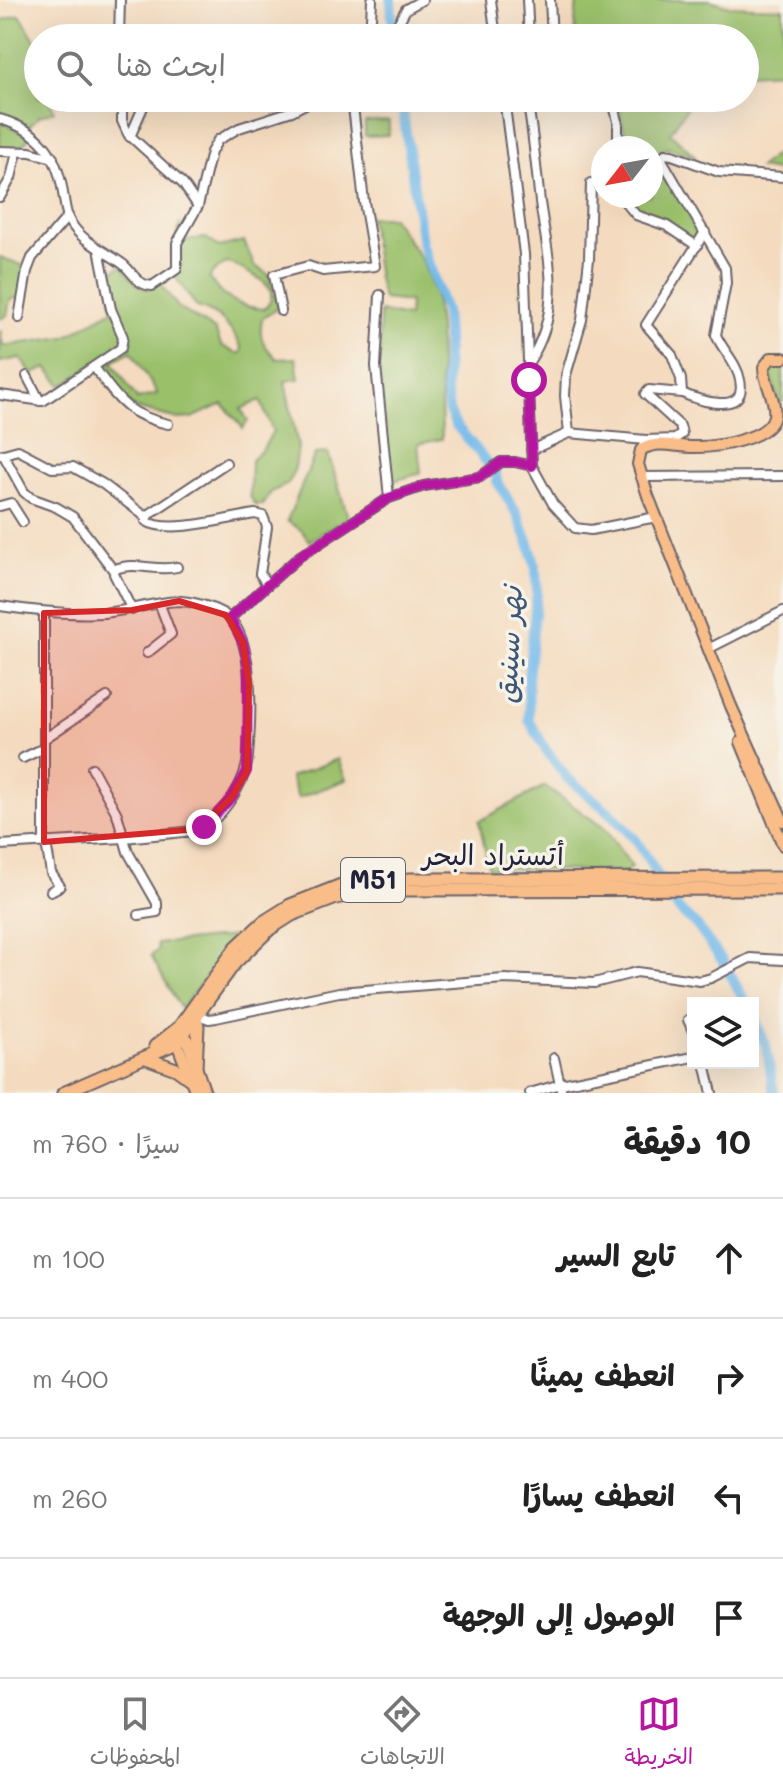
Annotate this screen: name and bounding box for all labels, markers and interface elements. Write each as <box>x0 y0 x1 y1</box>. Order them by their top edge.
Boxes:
search box <box>24 24 759 112</box>
text: ابحث هنا <box>116 44 226 84</box>
icon: search <box>52 46 96 90</box>
north arrow <box>591 136 663 208</box>
route start <box>511 362 547 398</box>
water label: نهر سينيق <box>484 582 530 705</box>
route end <box>186 809 222 845</box>
street label: أتستراد البحر <box>420 836 564 873</box>
road number: M51 <box>341 858 405 902</box>
map controls <box>687 997 759 1069</box>
button: layers <box>687 997 759 1069</box>
text: 10 دقيقة <box>623 1118 751 1163</box>
text: سيرًا · 760 m <box>32 1126 180 1160</box>
text: تابع السير <box>557 1234 675 1274</box>
icon: ahead <box>707 1236 751 1280</box>
text: 100 m <box>32 1241 105 1275</box>
text: انعطف يمينًا <box>530 1354 675 1394</box>
icon: right <box>707 1356 751 1400</box>
text: 400 m <box>32 1361 108 1395</box>
text: انعطف يسارًا <box>522 1474 675 1514</box>
icon: left <box>707 1476 751 1520</box>
text: 260 m <box>32 1481 107 1515</box>
text: الوصول إلى الوجهة <box>442 1594 675 1634</box>
icon: arrive <box>707 1596 751 1640</box>
tab: المحفوظات <box>90 1692 180 1776</box>
tab: الاتجاهات <box>360 1692 445 1776</box>
tab: الخريطة <box>625 1692 693 1776</box>

